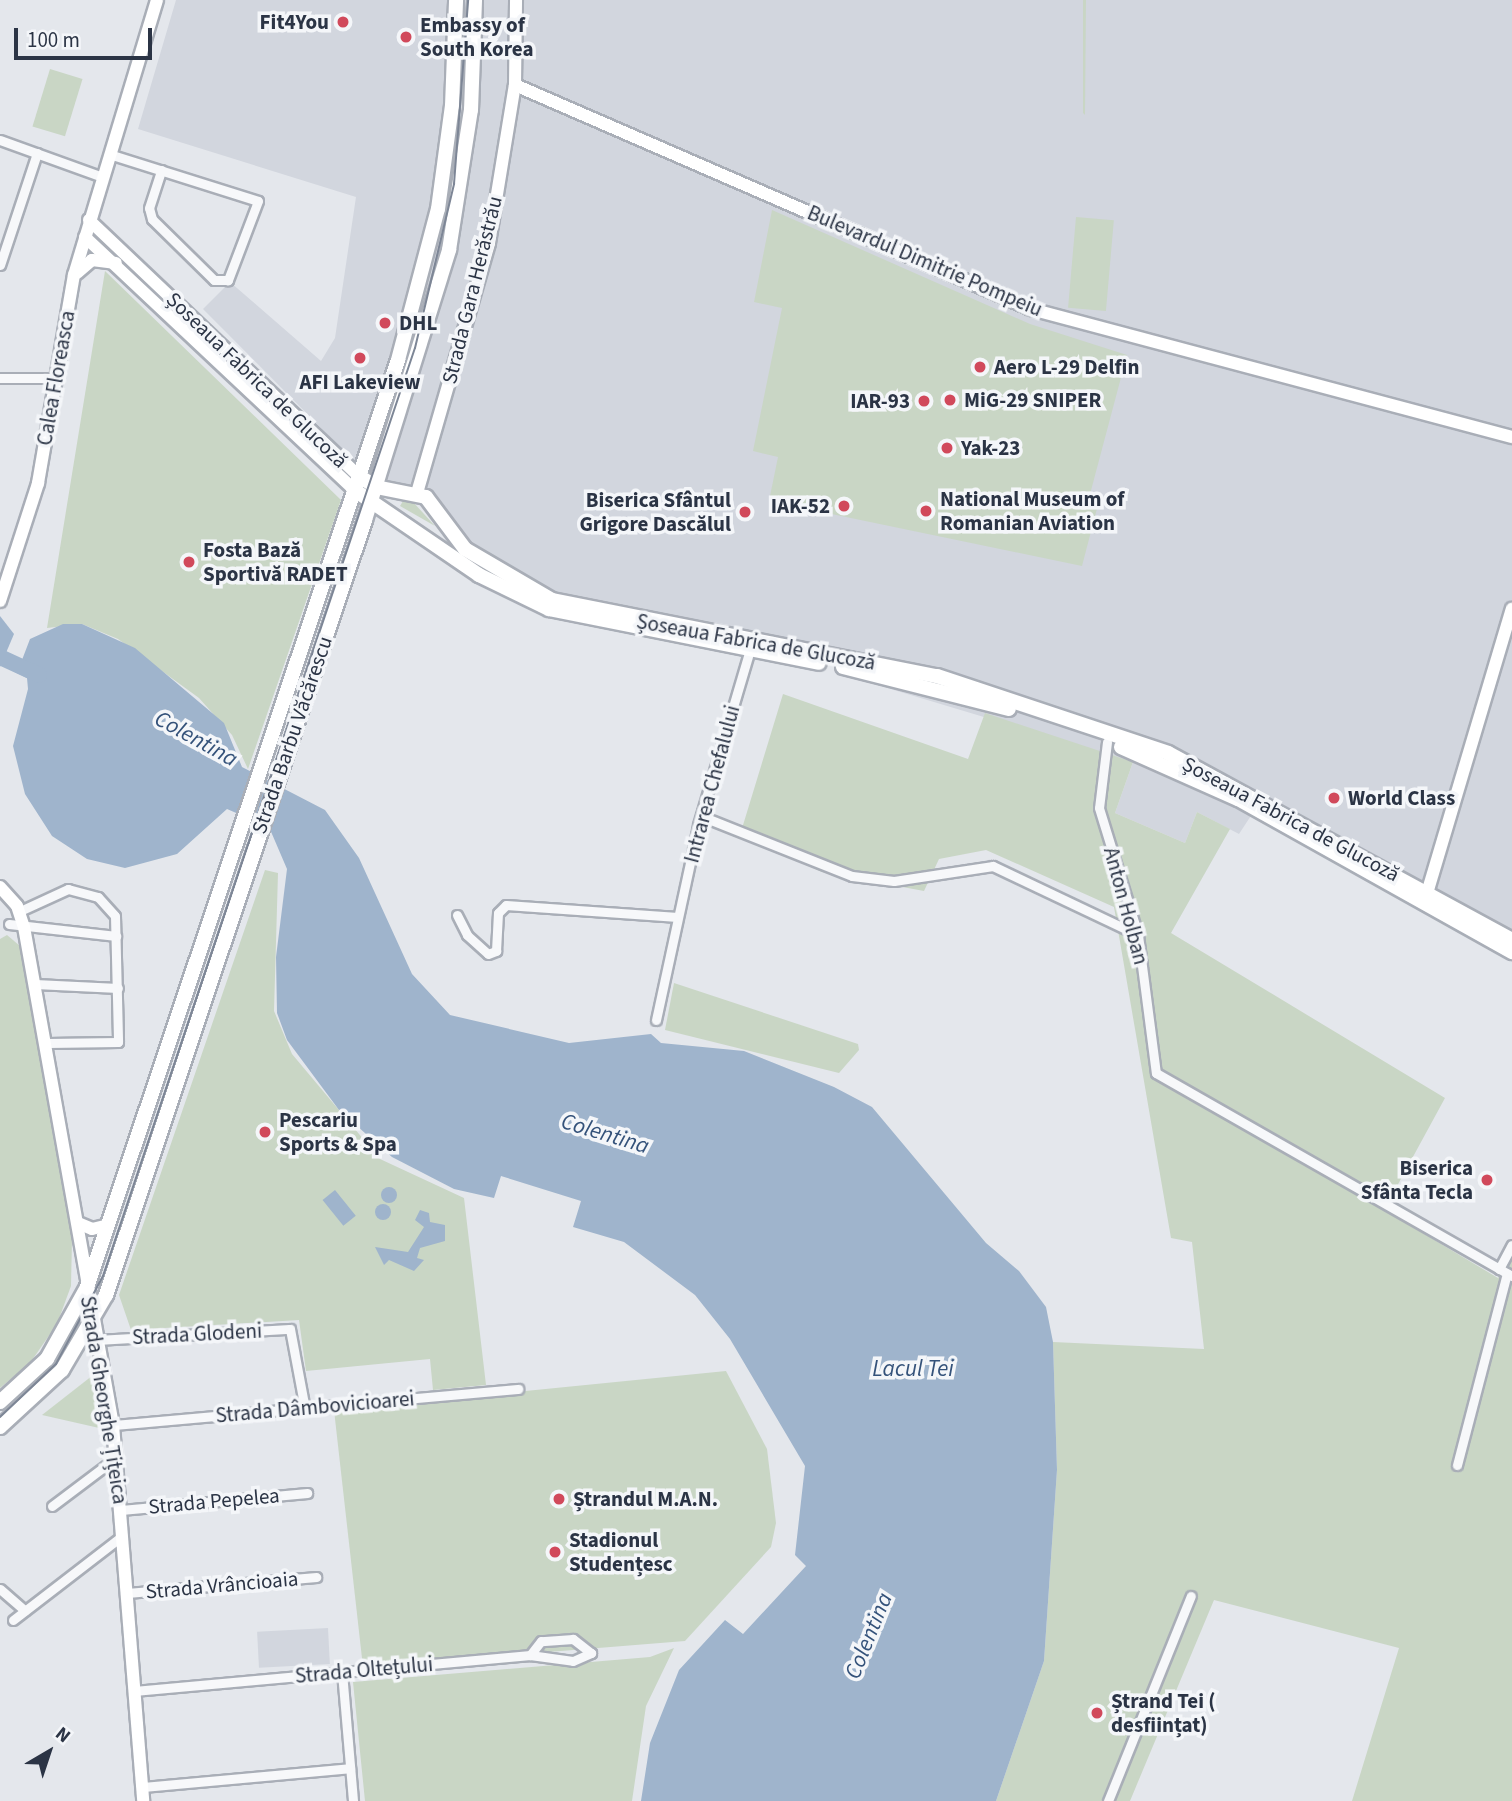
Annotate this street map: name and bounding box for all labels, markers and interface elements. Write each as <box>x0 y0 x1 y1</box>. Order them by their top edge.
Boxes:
place label: Fit4You <box>260 9 329 35</box>
place label: Embassy of South Korea <box>420 12 534 62</box>
scale bar <box>18 14 156 58</box>
marker: Fit4You <box>335 14 351 30</box>
text: 100 m <box>27 25 80 55</box>
marker: Embassy of South Korea <box>398 29 414 45</box>
street label: Strada Gara Herăstrău <box>436 194 508 386</box>
street label: Bulevardul Dimitrie Pompeiu <box>804 200 1046 322</box>
street label: Șoseaua Fabrica de Glucoză <box>161 287 353 473</box>
street label: Calea Floreasca <box>32 309 80 447</box>
place label: DHL <box>399 310 437 336</box>
marker: DHL <box>377 315 393 331</box>
marker: AFI Lakeview <box>352 350 368 366</box>
place label: Aero L-29 Delfin <box>994 354 1139 380</box>
marker: Aero L-29 Delfin <box>972 359 988 375</box>
place label: AFI Lakeview <box>299 369 421 395</box>
place label: MiG-29 SNIPER <box>964 387 1101 413</box>
place label: IAR-93 <box>850 388 910 414</box>
marker: MiG-29 SNIPER <box>942 392 958 408</box>
marker: IAR-93 <box>916 393 932 409</box>
place label: Yak-23 <box>961 435 1020 461</box>
marker: Yak-23 <box>939 440 955 456</box>
place label: National Museum of Romanian Aviation <box>940 486 1124 536</box>
place label: Biserica Sfântul Grigore Dascălul <box>579 487 731 537</box>
place label: IAK-52 <box>771 493 830 519</box>
marker: IAK-52 <box>836 498 852 514</box>
marker: National Museum of Romanian Aviation <box>918 503 934 519</box>
marker: Biserica Sfântul Grigore Dascălul <box>737 504 753 520</box>
place label: Fosta Bază Sportivă RADET <box>203 537 348 587</box>
marker: Fosta Bază Sportivă RADET <box>181 554 197 570</box>
street label: Șoseaua Fabrica de Glucoză <box>635 609 877 675</box>
street label: Strada Barbu Văcărescu <box>246 633 338 837</box>
street label: Intrarea Chefalului <box>679 702 745 866</box>
water label: Colentina <box>150 705 242 773</box>
street label: Șoseaua Fabrica de Glucoză <box>1178 751 1404 887</box>
place label: World Class <box>1348 785 1455 811</box>
marker: World Class <box>1326 790 1342 806</box>
street label: Anton Holban <box>1098 844 1154 968</box>
place label: Pescariu Sports & Spa <box>279 1107 397 1157</box>
water label: Colentina <box>558 1108 652 1160</box>
marker: Pescariu Sports & Spa <box>257 1124 273 1140</box>
place label: Biserica Sfânta Tecla <box>1361 1155 1473 1205</box>
marker: Biserica Sfânta Tecla <box>1479 1172 1495 1188</box>
street label: Strada Gheorghe Țițeica <box>75 1294 133 1506</box>
street label: Strada Glodeni <box>131 1318 263 1350</box>
water label: Lacul Tei <box>872 1355 954 1383</box>
street label: Strada Dâmbovicioarei <box>215 1386 415 1428</box>
street label: Strada Pepelea <box>147 1483 281 1519</box>
place label: Ștrandul M.A.N. <box>573 1486 718 1512</box>
marker: Ștrandul M.A.N. <box>551 1491 567 1507</box>
place label: Stadionul Studențesc <box>569 1527 673 1577</box>
marker: Stadionul Studențesc <box>547 1544 563 1560</box>
street label: Strada Vrâncioaia <box>145 1566 299 1604</box>
water label: Colentina <box>839 1589 899 1683</box>
street label: Strada Oltețului <box>294 1651 434 1689</box>
place label: Ștrand Tei ( desființat) <box>1111 1688 1215 1738</box>
marker: Ștrand Tei ( desființat) <box>1089 1705 1105 1721</box>
north arrow <box>14 1717 84 1787</box>
text: N <box>49 1721 76 1750</box>

